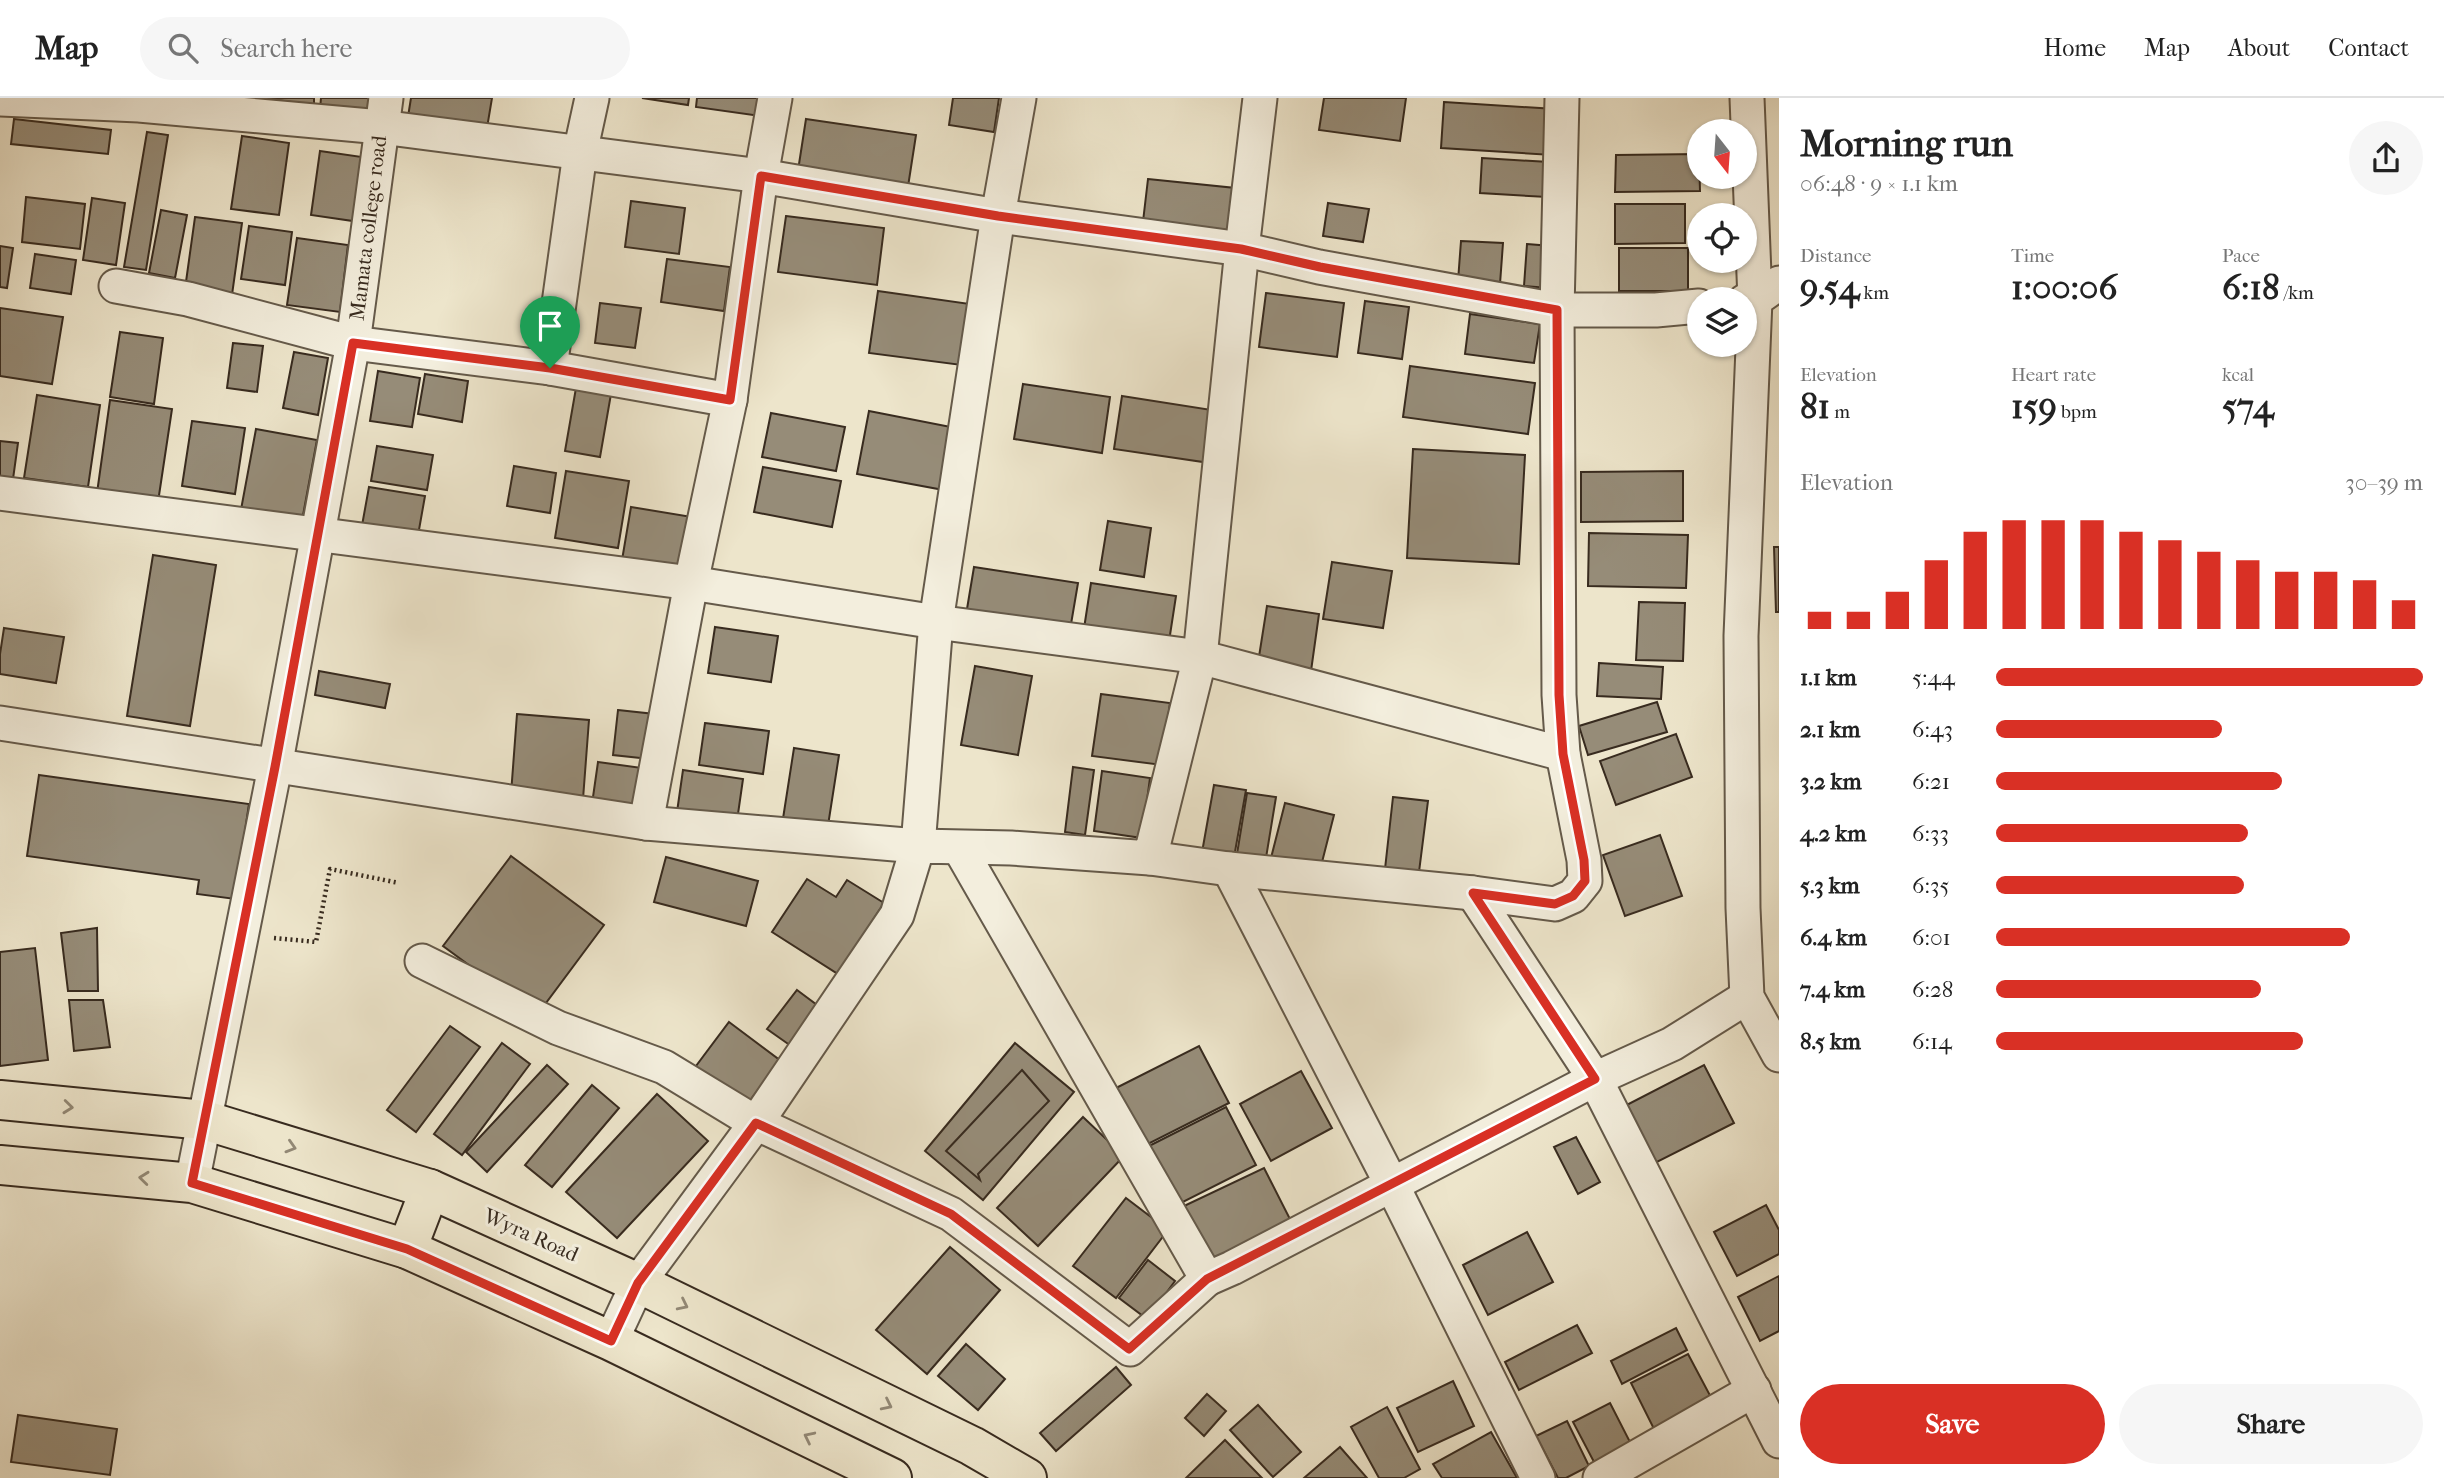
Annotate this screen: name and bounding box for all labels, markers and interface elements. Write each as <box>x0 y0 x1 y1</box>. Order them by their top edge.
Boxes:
search box <box>140 17 630 80</box>
text: Map <box>35 29 98 68</box>
icon: search <box>164 29 202 67</box>
text: Search here <box>220 33 352 64</box>
text: Home <box>2044 34 2106 62</box>
text: Map <box>2144 34 2190 62</box>
text: About <box>2228 34 2290 62</box>
text: Contact <box>2328 34 2409 62</box>
north arrow <box>1687 119 1757 189</box>
map controls <box>1687 119 1757 357</box>
text: Morning run <box>1800 121 2013 166</box>
button: share <box>2349 121 2423 195</box>
street label: Mamata college road <box>345 134 391 322</box>
text: 06:48 · 9 × 1.1 km <box>1800 170 1958 197</box>
button: locate <box>1687 203 1757 273</box>
text: Distance <box>1800 245 1871 267</box>
text: Time <box>2011 245 2054 267</box>
text: Pace <box>2222 245 2260 267</box>
text: 9.54 <box>1800 267 1859 308</box>
text: 1:00:06 <box>2011 267 2117 308</box>
text: 6:18 <box>2222 267 2280 308</box>
text: km <box>1859 282 1889 304</box>
text: /km <box>2280 282 2314 304</box>
button: layers <box>1687 287 1757 357</box>
pin <box>520 296 580 368</box>
icon: arrive <box>531 307 569 345</box>
text: Elevation <box>1800 364 1877 386</box>
text: Heart rate <box>2011 364 2096 386</box>
text: kcal <box>2222 364 2254 386</box>
text: 81 <box>1800 386 1830 427</box>
text: 159 <box>2011 386 2057 427</box>
text: 574 <box>2222 386 2274 427</box>
text: m <box>1830 401 1850 423</box>
text: bpm <box>2057 401 2097 423</box>
text: Elevation <box>1800 469 1893 496</box>
text: 30–39 m <box>2345 469 2423 496</box>
text: 1.1 km <box>1800 664 1857 691</box>
text: 5:44 <box>1912 664 1955 691</box>
text: 2.1 km <box>1800 716 1860 743</box>
text: 6:43 <box>1912 716 1953 743</box>
text: 3.2 km <box>1800 768 1862 795</box>
text: 6:21 <box>1912 768 1950 795</box>
text: 4.2 km <box>1800 820 1866 847</box>
text: 6:33 <box>1912 820 1949 847</box>
text: 5.3 km <box>1800 872 1860 899</box>
text: 6:35 <box>1912 872 1949 899</box>
text: 6.4 km <box>1800 924 1867 951</box>
text: 6:01 <box>1912 924 1951 951</box>
text: 7.4 km <box>1800 976 1865 1003</box>
text: 6:28 <box>1912 976 1953 1003</box>
text: 8.5 km <box>1800 1028 1861 1055</box>
text: 6:14 <box>1912 1028 1952 1055</box>
one-way arrow <box>63 1099 74 1114</box>
one-way arrow <box>285 1138 297 1153</box>
one-way arrow <box>138 1171 149 1186</box>
street label: Wyra Road <box>479 1203 583 1267</box>
one-way arrow <box>676 1297 688 1311</box>
button: Save <box>1800 1384 2105 1464</box>
button: Share <box>2119 1384 2423 1464</box>
one-way arrow <box>880 1396 892 1410</box>
one-way arrow <box>804 1432 816 1446</box>

